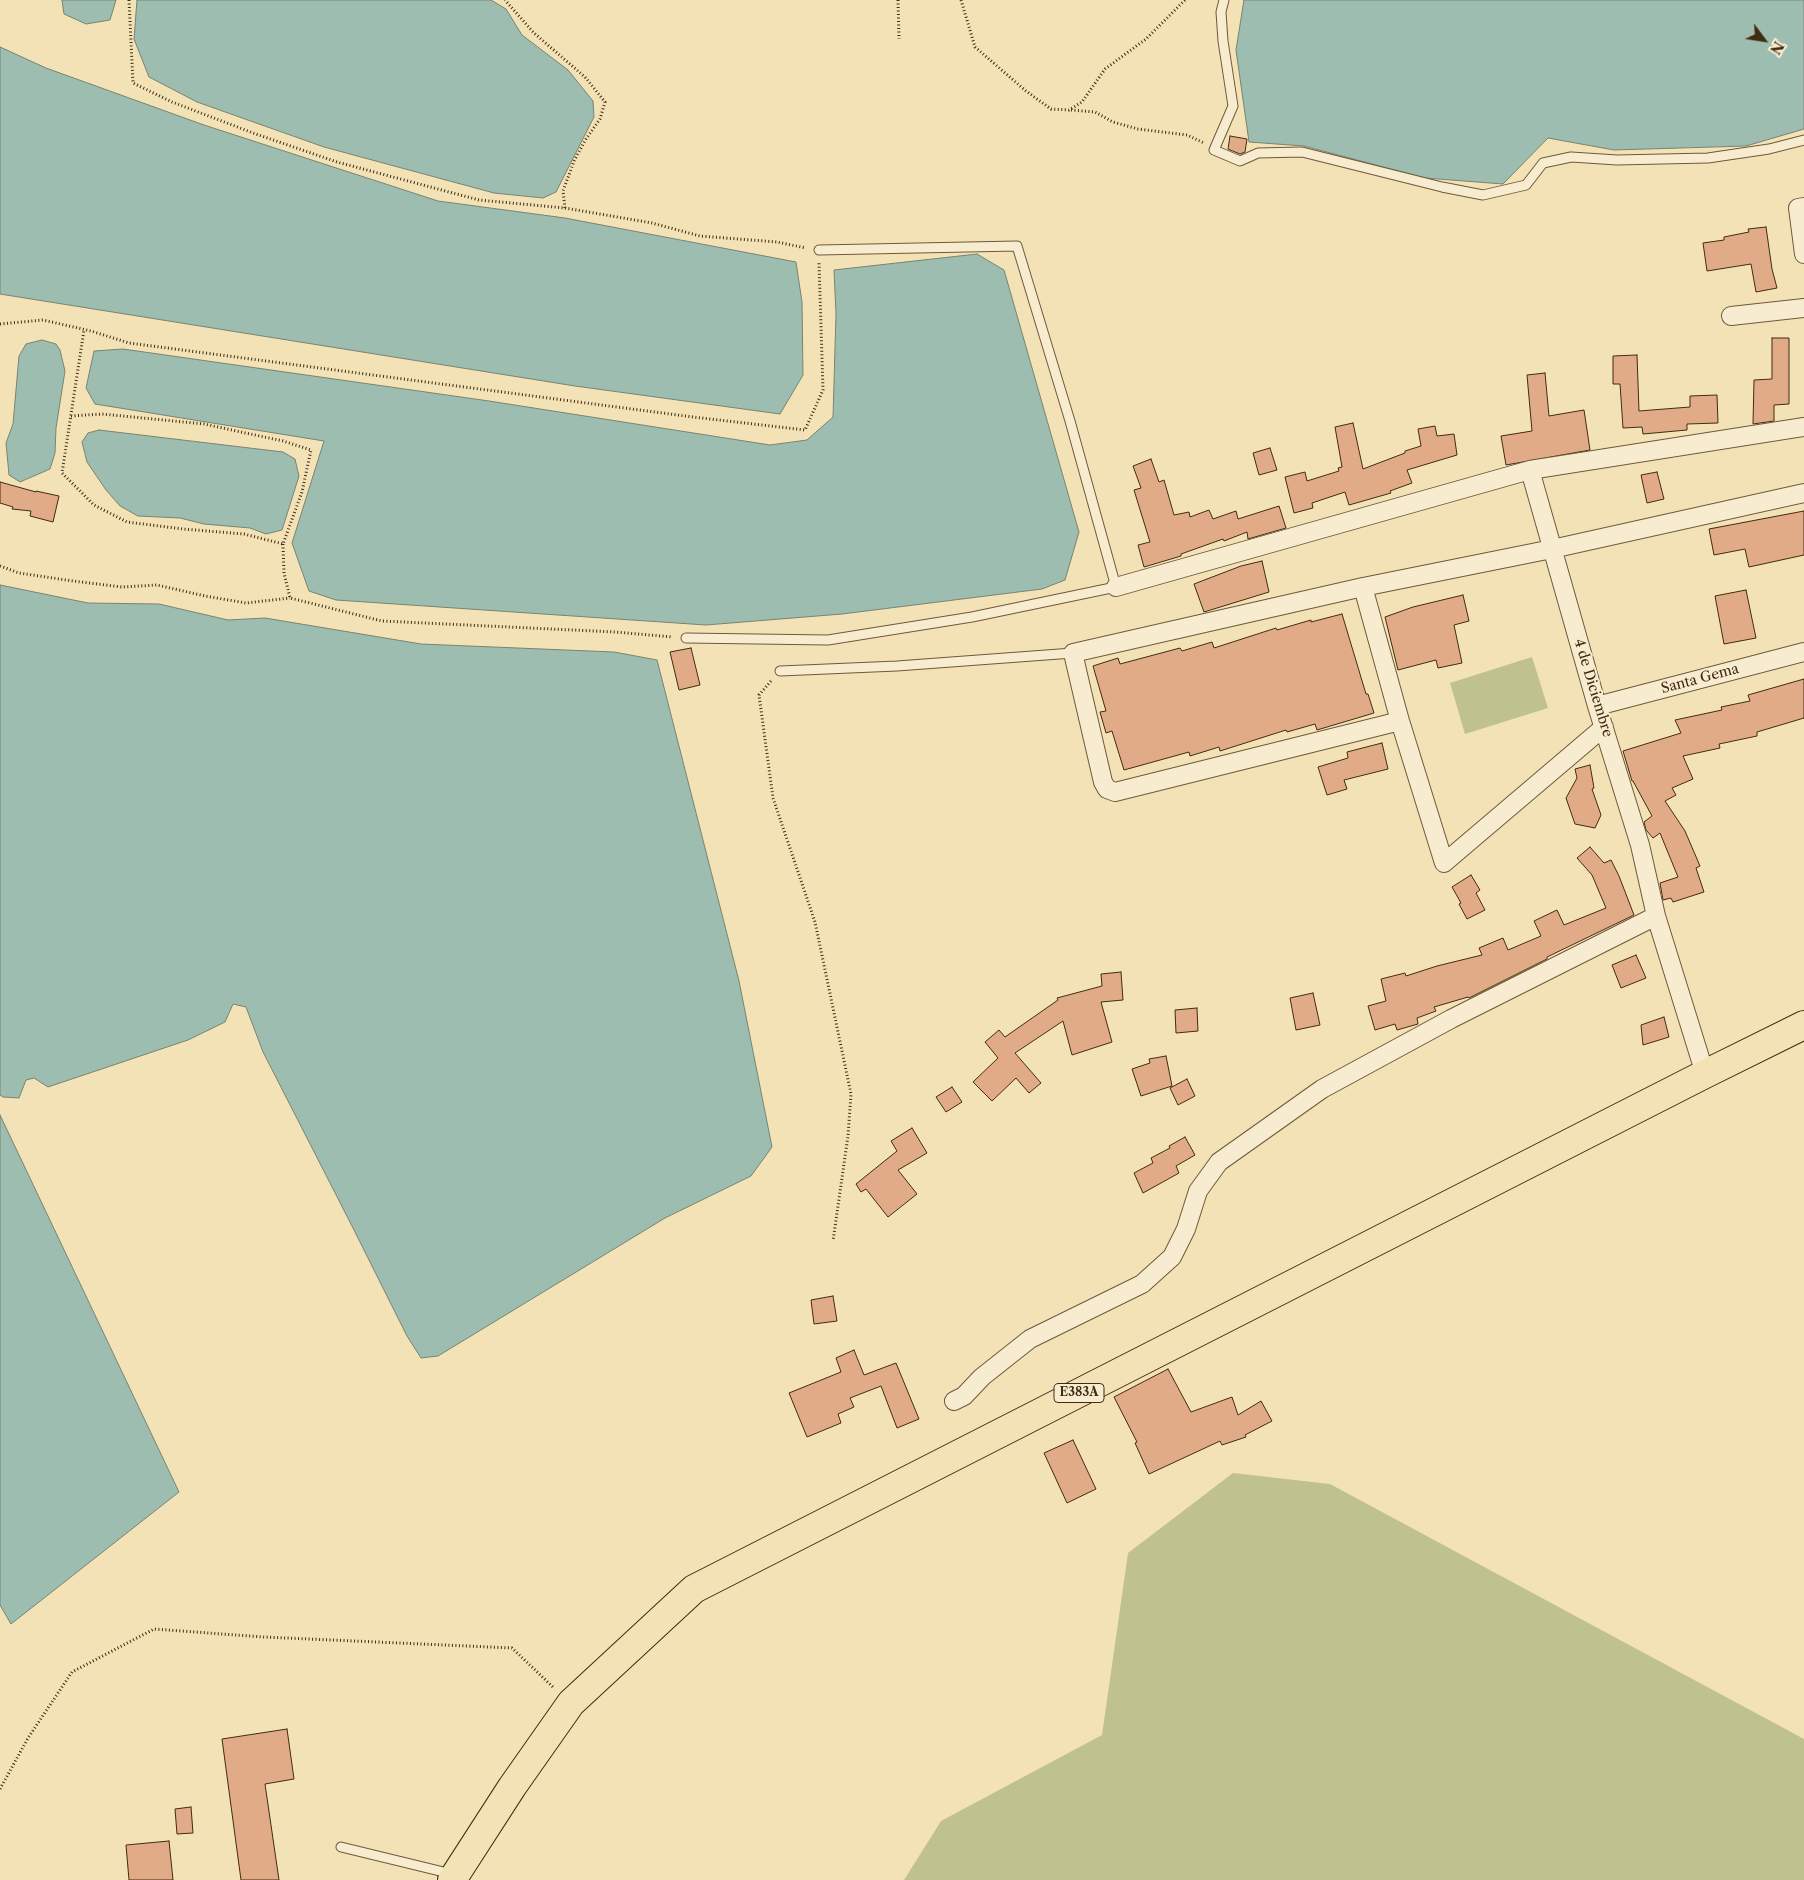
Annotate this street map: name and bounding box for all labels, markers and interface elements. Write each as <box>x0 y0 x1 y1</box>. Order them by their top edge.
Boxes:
north arrow <box>1739 15 1789 65</box>
text: N <box>1766 38 1788 58</box>
street label: 4 de Diciembre <box>1570 637 1616 739</box>
street label: Santa Gema <box>1659 661 1741 697</box>
road number: E383A <box>1054 1384 1104 1402</box>

